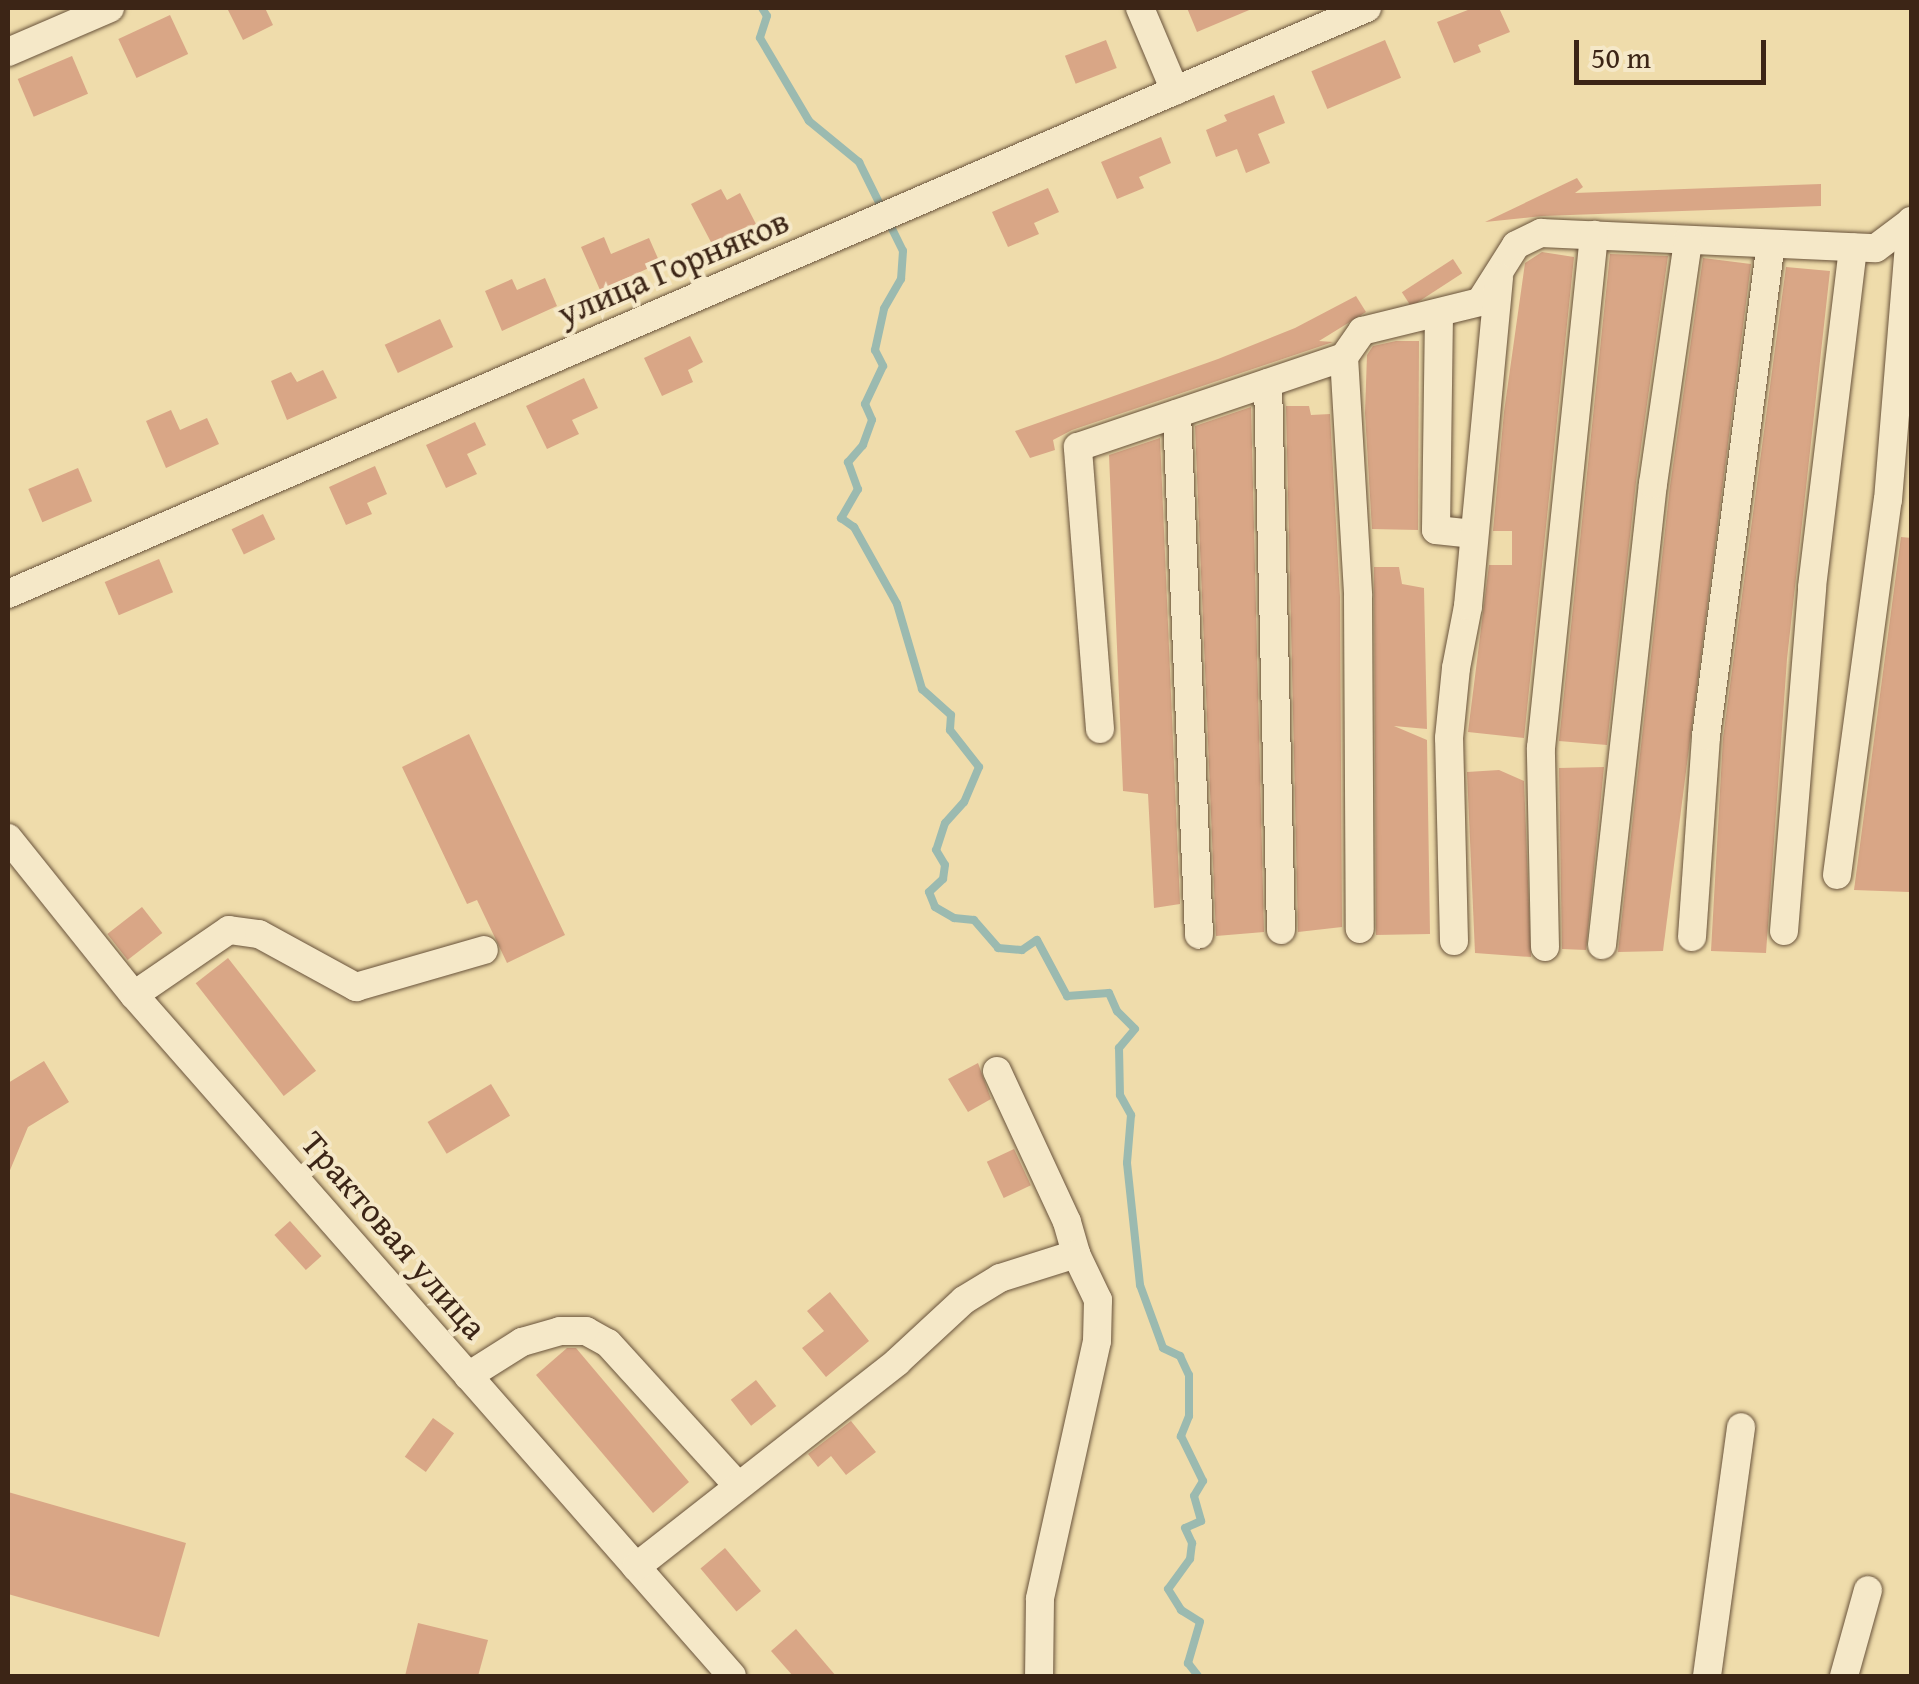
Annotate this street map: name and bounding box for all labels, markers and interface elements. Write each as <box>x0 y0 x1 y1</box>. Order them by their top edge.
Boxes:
scale bar <box>1579 20 1772 82</box>
text: 50 m <box>1591 35 1651 79</box>
street label: улица Горняков <box>551 199 795 335</box>
street label: Трактовая улица <box>292 1122 496 1348</box>

